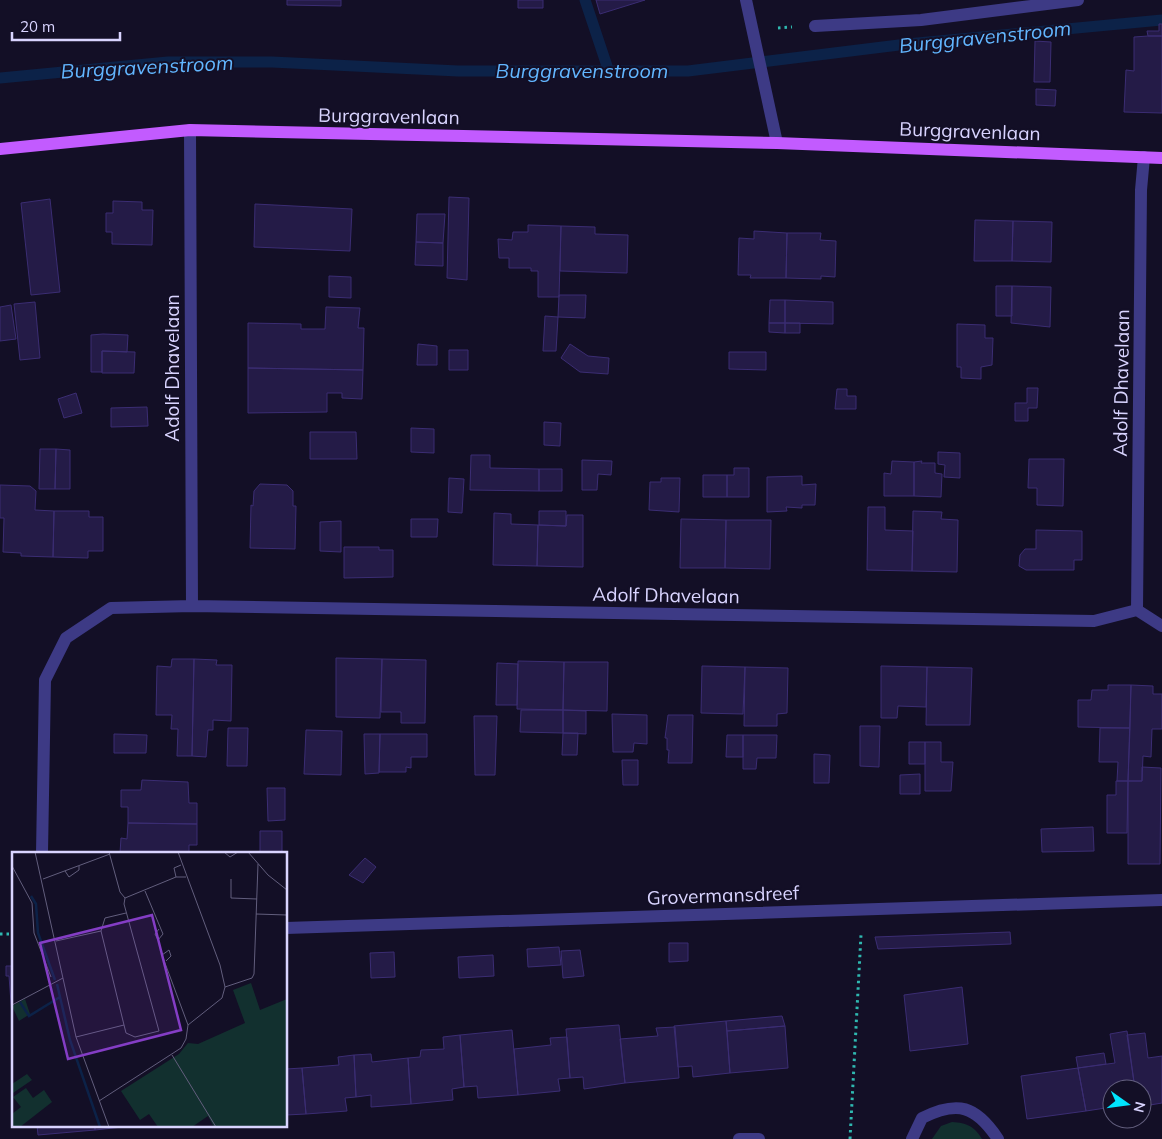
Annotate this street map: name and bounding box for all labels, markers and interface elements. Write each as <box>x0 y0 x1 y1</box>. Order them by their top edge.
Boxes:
scale bar <box>12 10 120 42</box>
water label: Burggravenstroom <box>898 15 1072 58</box>
text: 20 m <box>20 17 55 36</box>
water label: Burggravenstroom <box>60 49 234 84</box>
water label: Burggravenstroom <box>496 58 668 83</box>
street label: Burggravenlaan <box>318 103 460 129</box>
street label: Burggravenlaan <box>899 117 1041 145</box>
street label: Adolf Dhavelaan <box>160 294 184 442</box>
street label: Adolf Dhavelaan <box>1108 309 1134 457</box>
street label: Adolf Dhavelaan <box>592 582 740 608</box>
inset map <box>12 852 288 1126</box>
street label: Grovermansdreef <box>646 880 800 910</box>
north arrow <box>1102 1079 1152 1129</box>
text: N <box>1130 1100 1150 1114</box>

